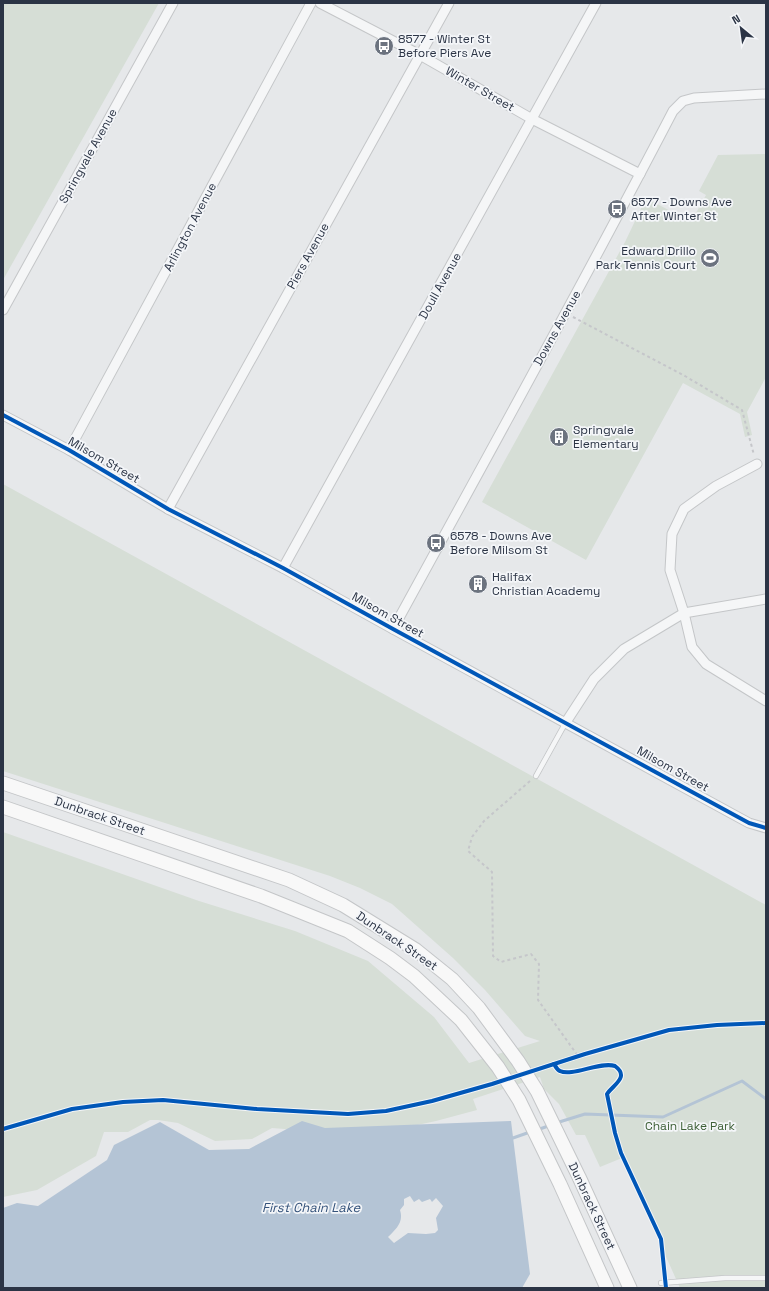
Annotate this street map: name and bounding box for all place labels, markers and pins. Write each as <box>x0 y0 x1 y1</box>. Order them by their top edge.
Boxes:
place label: 8577 - Winter St Before Piers Ave <box>398 31 491 61</box>
bus stop icon: 8577 - Winter St Before Piers Ave <box>373 35 395 57</box>
place label: 6577 - Downs Ave After Winter St <box>631 194 732 224</box>
bus stop icon: 6577 - Downs Ave After Winter St <box>606 198 628 220</box>
place label: Edward Drillo Park Tennis Court <box>596 243 696 273</box>
sports icon: Edward Drillo Park Tennis Court <box>699 247 721 269</box>
place label: Springvale Elementary <box>573 422 639 452</box>
building icon: Springvale Elementary <box>548 426 570 448</box>
place label: 6578 - Downs Ave Before Milsom St <box>450 528 552 558</box>
bus stop icon: 6578 - Downs Ave Before Milsom St <box>425 532 447 554</box>
place label: Halifax Christian Academy <box>492 569 600 599</box>
building icon: Halifax Christian Academy <box>467 573 489 595</box>

